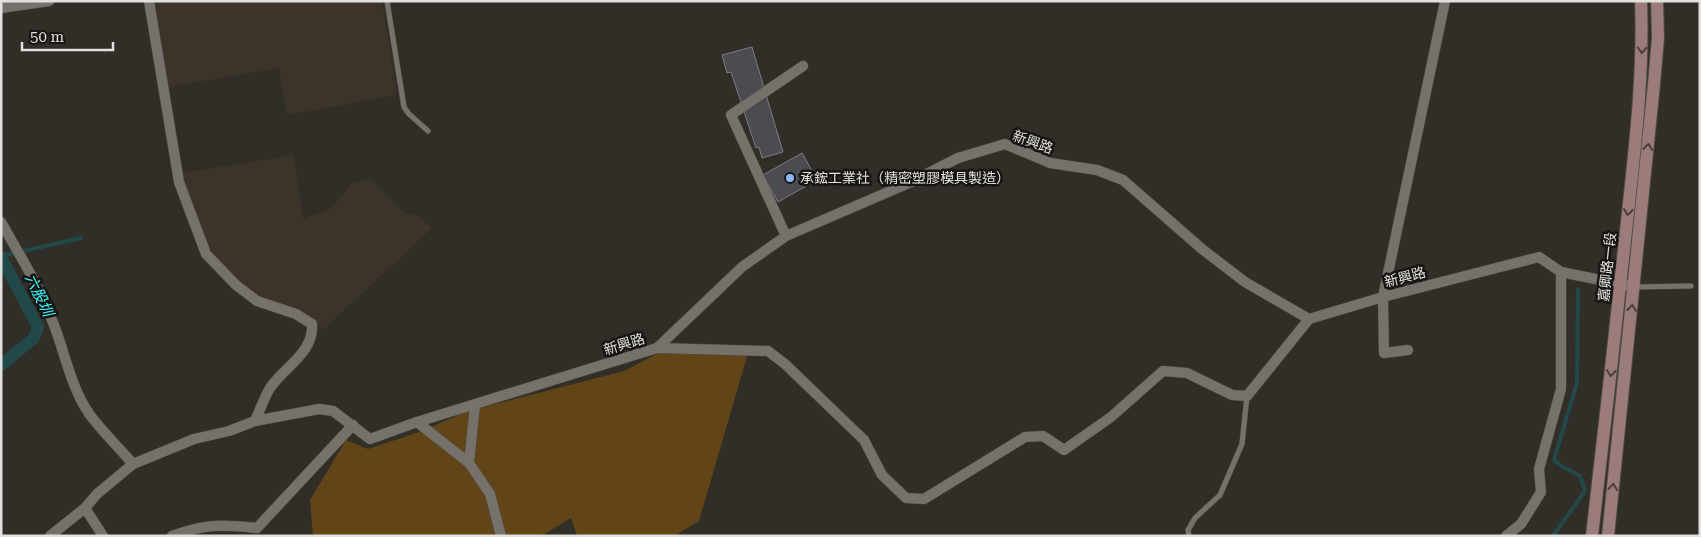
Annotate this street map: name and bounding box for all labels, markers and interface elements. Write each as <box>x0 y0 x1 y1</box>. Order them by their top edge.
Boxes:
scale bar <box>22 20 114 52</box>
text: 50 m <box>30 28 65 46</box>
one-way arrow <box>1636 46 1647 54</box>
street label: 新興路 <box>1011 127 1055 157</box>
one-way arrow <box>1642 142 1653 150</box>
place label: 承鋐工業社（精密塑膠模具製造） <box>800 170 1010 186</box>
marker: 承鋐工業社（精密塑膠模具製造） <box>784 172 796 184</box>
one-way arrow <box>1623 208 1634 216</box>
street label: 嘉卿路一段 <box>1595 231 1619 303</box>
street label: 新興路 <box>1383 264 1427 290</box>
water label: 六股圳 <box>21 271 58 321</box>
one-way arrow <box>1626 304 1637 312</box>
street label: 新興路 <box>602 330 646 358</box>
one-way arrow <box>1606 370 1617 378</box>
one-way arrow <box>1608 483 1619 491</box>

